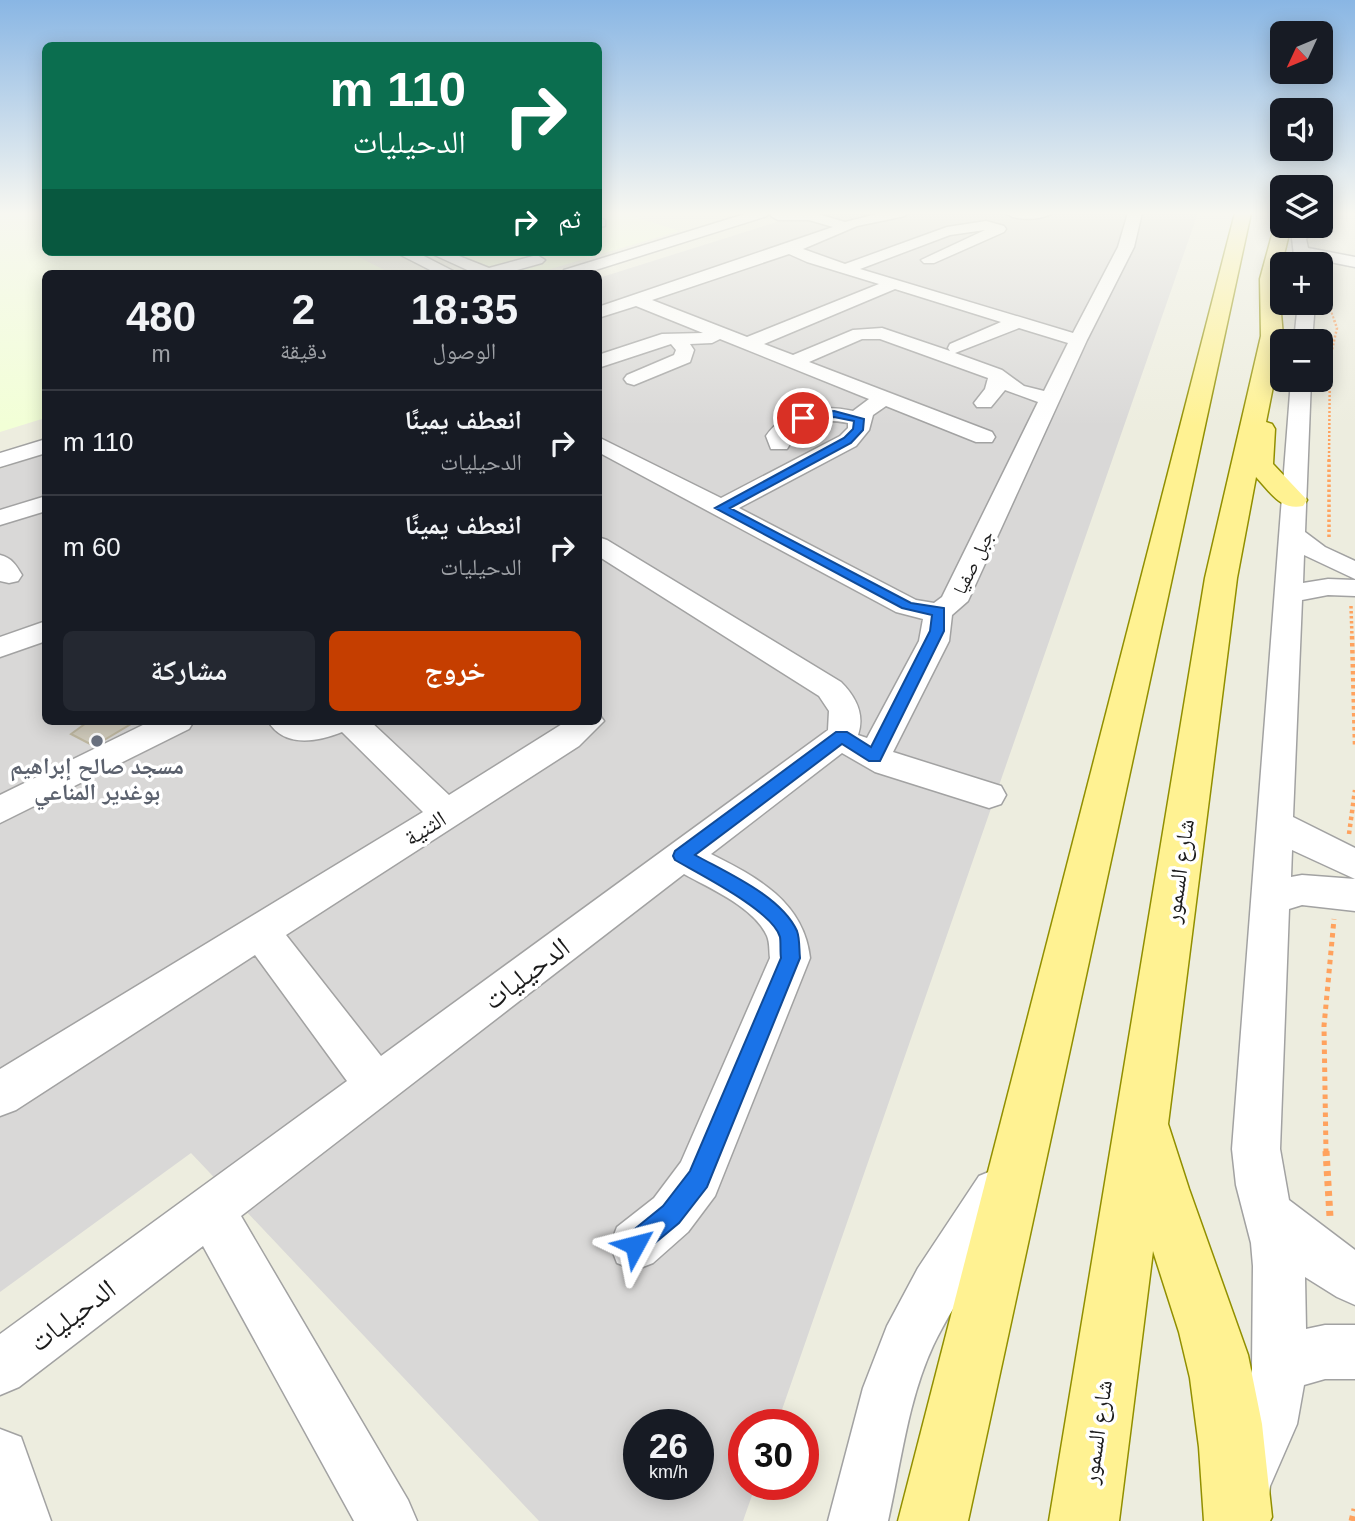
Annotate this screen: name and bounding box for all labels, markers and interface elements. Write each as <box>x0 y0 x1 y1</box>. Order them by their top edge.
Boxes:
north arrow <box>1270 21 1334 84</box>
map controls <box>1270 21 1333 392</box>
text: 110 m <box>330 62 466 116</box>
icon: right <box>490 70 581 161</box>
button: sound <box>1270 98 1333 161</box>
text: الدحيليات <box>352 124 466 160</box>
button: layers <box>1270 175 1333 238</box>
icon: right <box>506 203 544 241</box>
text: ثم <box>558 204 581 234</box>
button: + <box>1270 252 1333 315</box>
text: 2 <box>292 286 315 333</box>
text: 18:35 <box>411 286 518 333</box>
text: 480 <box>126 293 196 340</box>
button: − <box>1270 329 1333 392</box>
text: دقيقة <box>280 338 327 364</box>
text: الوصول <box>433 338 496 364</box>
text: m <box>151 341 171 367</box>
pin <box>773 388 833 448</box>
icon: arrive <box>784 399 822 437</box>
text: انعطف يمينًا <box>405 405 522 435</box>
icon: right <box>543 424 581 462</box>
text: 110 m <box>63 427 133 457</box>
text: الدحيليات <box>440 449 522 475</box>
text: انعطف يمينًا <box>405 510 522 540</box>
street label: جبل صفيا <box>949 527 999 598</box>
icon: right <box>543 529 581 567</box>
text: 60 m <box>63 532 121 562</box>
text: الدحيليات <box>440 554 522 580</box>
button: مشاركة <box>63 631 315 711</box>
button: خروج <box>329 631 581 711</box>
marker: مسجد صالح إبراهيم بوغدير المناعي <box>89 733 105 749</box>
place label: مسجد صالح إبراهيم بوغدير المناعي <box>10 753 184 811</box>
street label: الثنية <box>399 805 451 851</box>
street label: شارع السمور <box>1159 817 1201 926</box>
street label: الدحيليات <box>477 931 576 1016</box>
position arrow <box>598 1208 672 1282</box>
street label: الدحيليات <box>23 1273 122 1358</box>
street label: شارع السمور <box>1077 1378 1119 1487</box>
speed limit sign: 30 <box>728 1409 819 1500</box>
text: 26 <box>649 1426 688 1465</box>
text: km/h <box>649 1462 688 1482</box>

